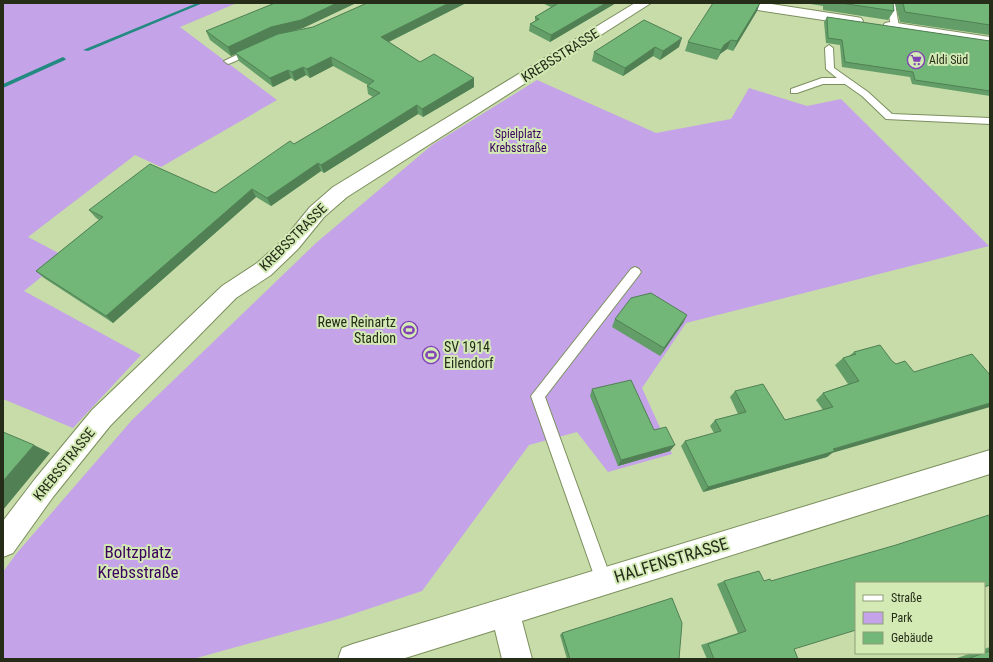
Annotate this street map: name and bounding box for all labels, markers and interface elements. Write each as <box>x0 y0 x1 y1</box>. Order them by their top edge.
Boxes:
street label: KREBSSTRASSE <box>518 25 602 85</box>
supermarket icon: Aldi Süd <box>906 50 926 70</box>
place label: Aldi Süd <box>929 53 968 67</box>
park label: Spielplatz Krebsstraße <box>489 127 547 155</box>
street label: KREBSSTRASSE <box>256 200 330 274</box>
place label: Rewe Reinartz Stadion <box>318 314 396 346</box>
sports icon: Rewe Reinartz Stadion <box>399 320 419 340</box>
place label: SV 1914 Eilendorf <box>444 339 494 371</box>
sports icon: SV 1914 Eilendorf <box>421 345 441 365</box>
street label: KREBSSTRASSE <box>30 425 98 503</box>
street label: HALFENSTRASSE <box>612 533 730 587</box>
park label: Boltzplatz Krebsstraße <box>97 542 179 582</box>
legend <box>855 582 985 654</box>
text: Straße <box>891 591 922 605</box>
text: Park <box>891 611 913 625</box>
text: Gebäude <box>891 631 933 645</box>

